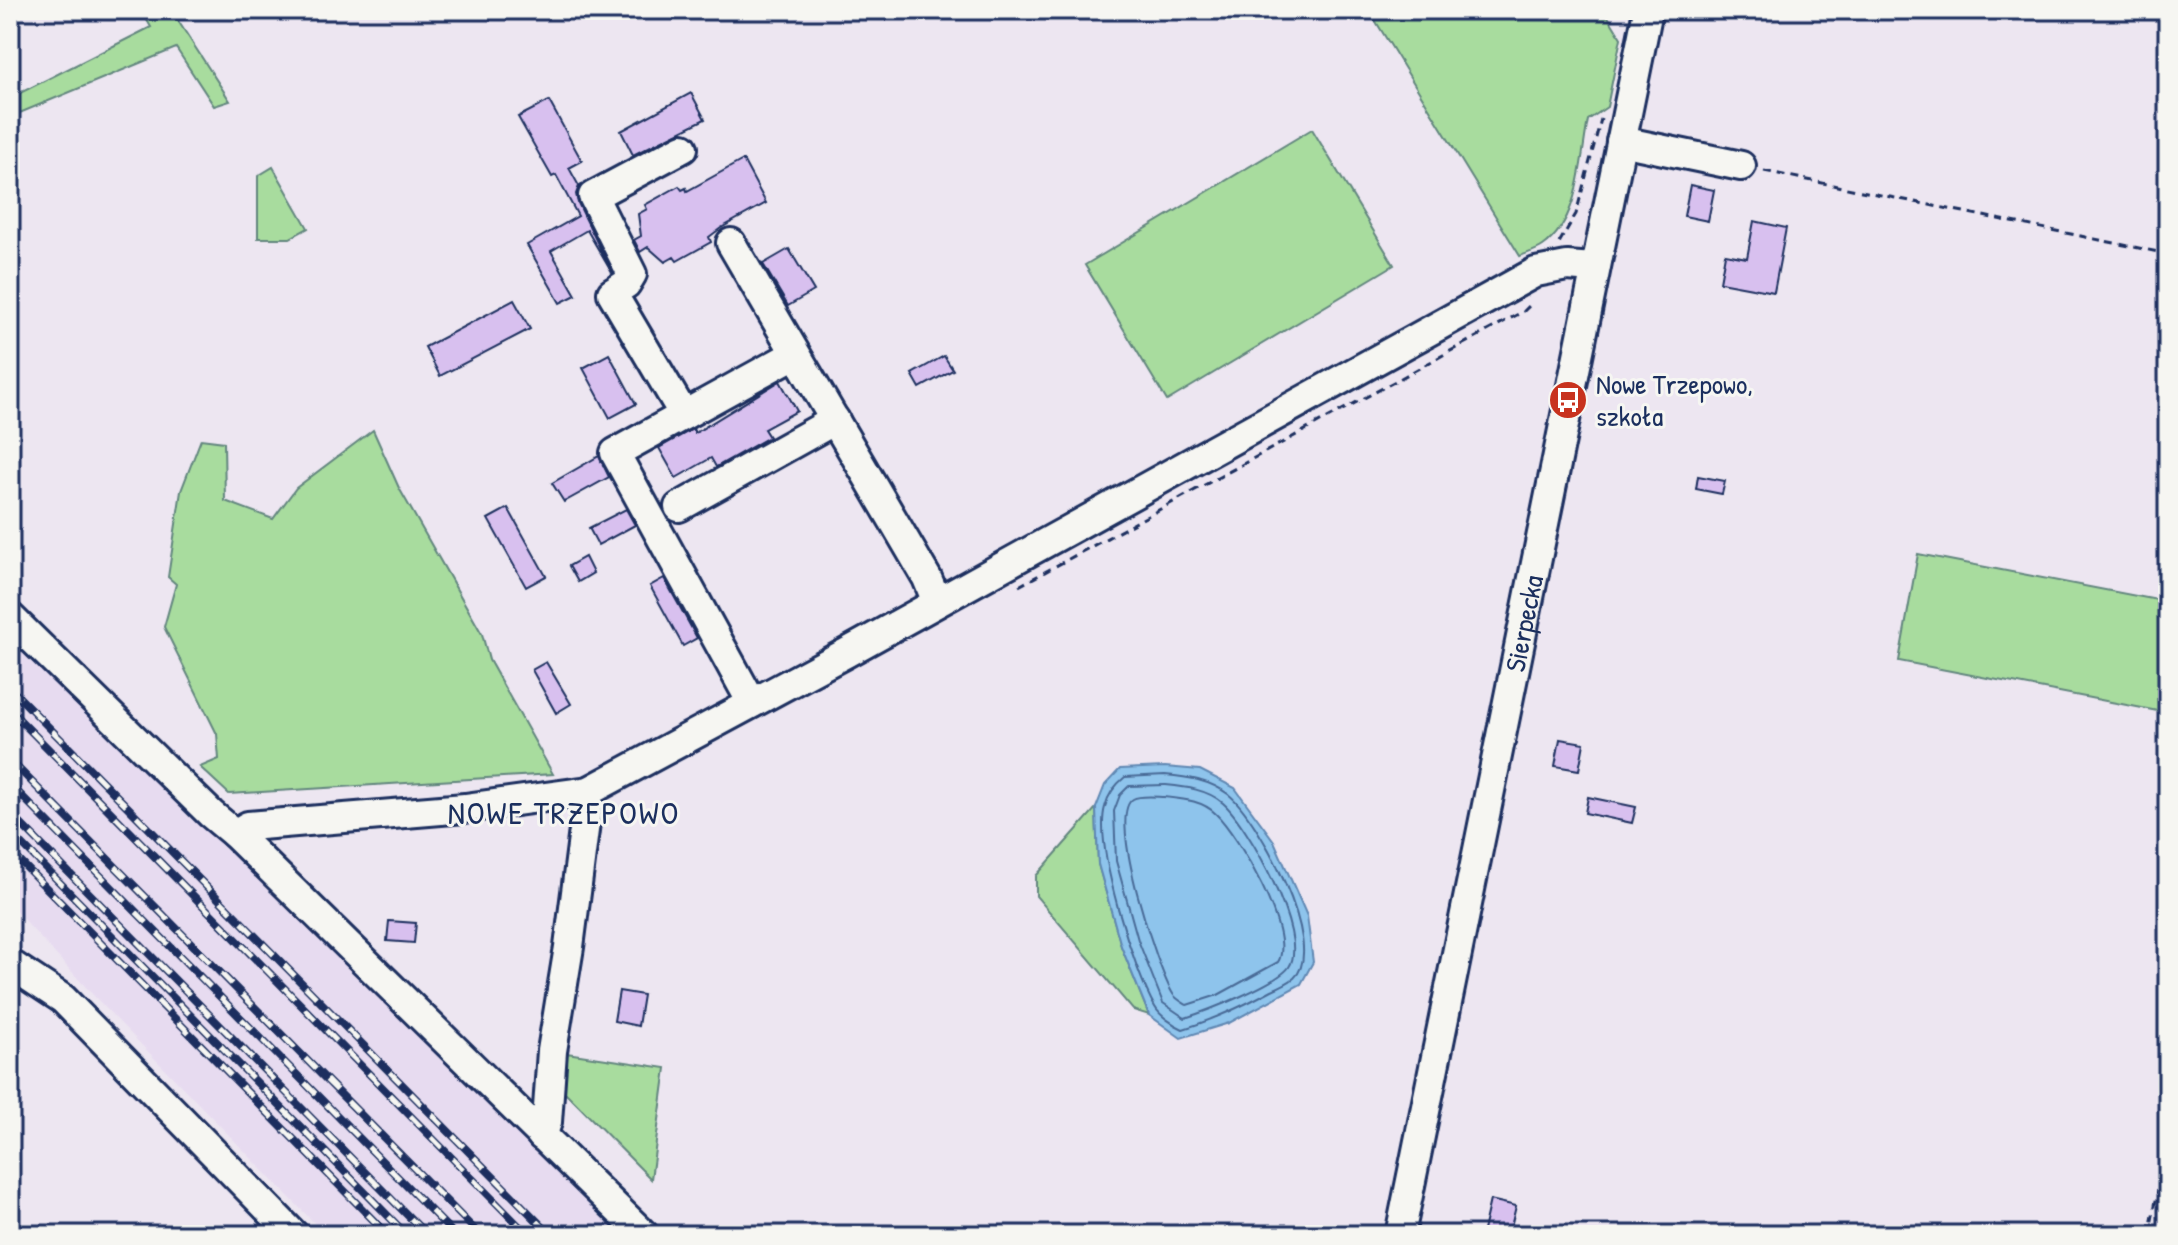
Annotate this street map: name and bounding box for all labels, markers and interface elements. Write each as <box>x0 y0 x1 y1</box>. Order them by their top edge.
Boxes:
place label: Nowe Trzepowo, szkoła <box>1596 365 1753 435</box>
bus stop icon: Nowe Trzepowo, szkoła <box>1547 379 1589 421</box>
street label: Sierpecka <box>1496 572 1552 675</box>
district label: NOWE TRZEPOWO <box>448 791 680 834</box>

